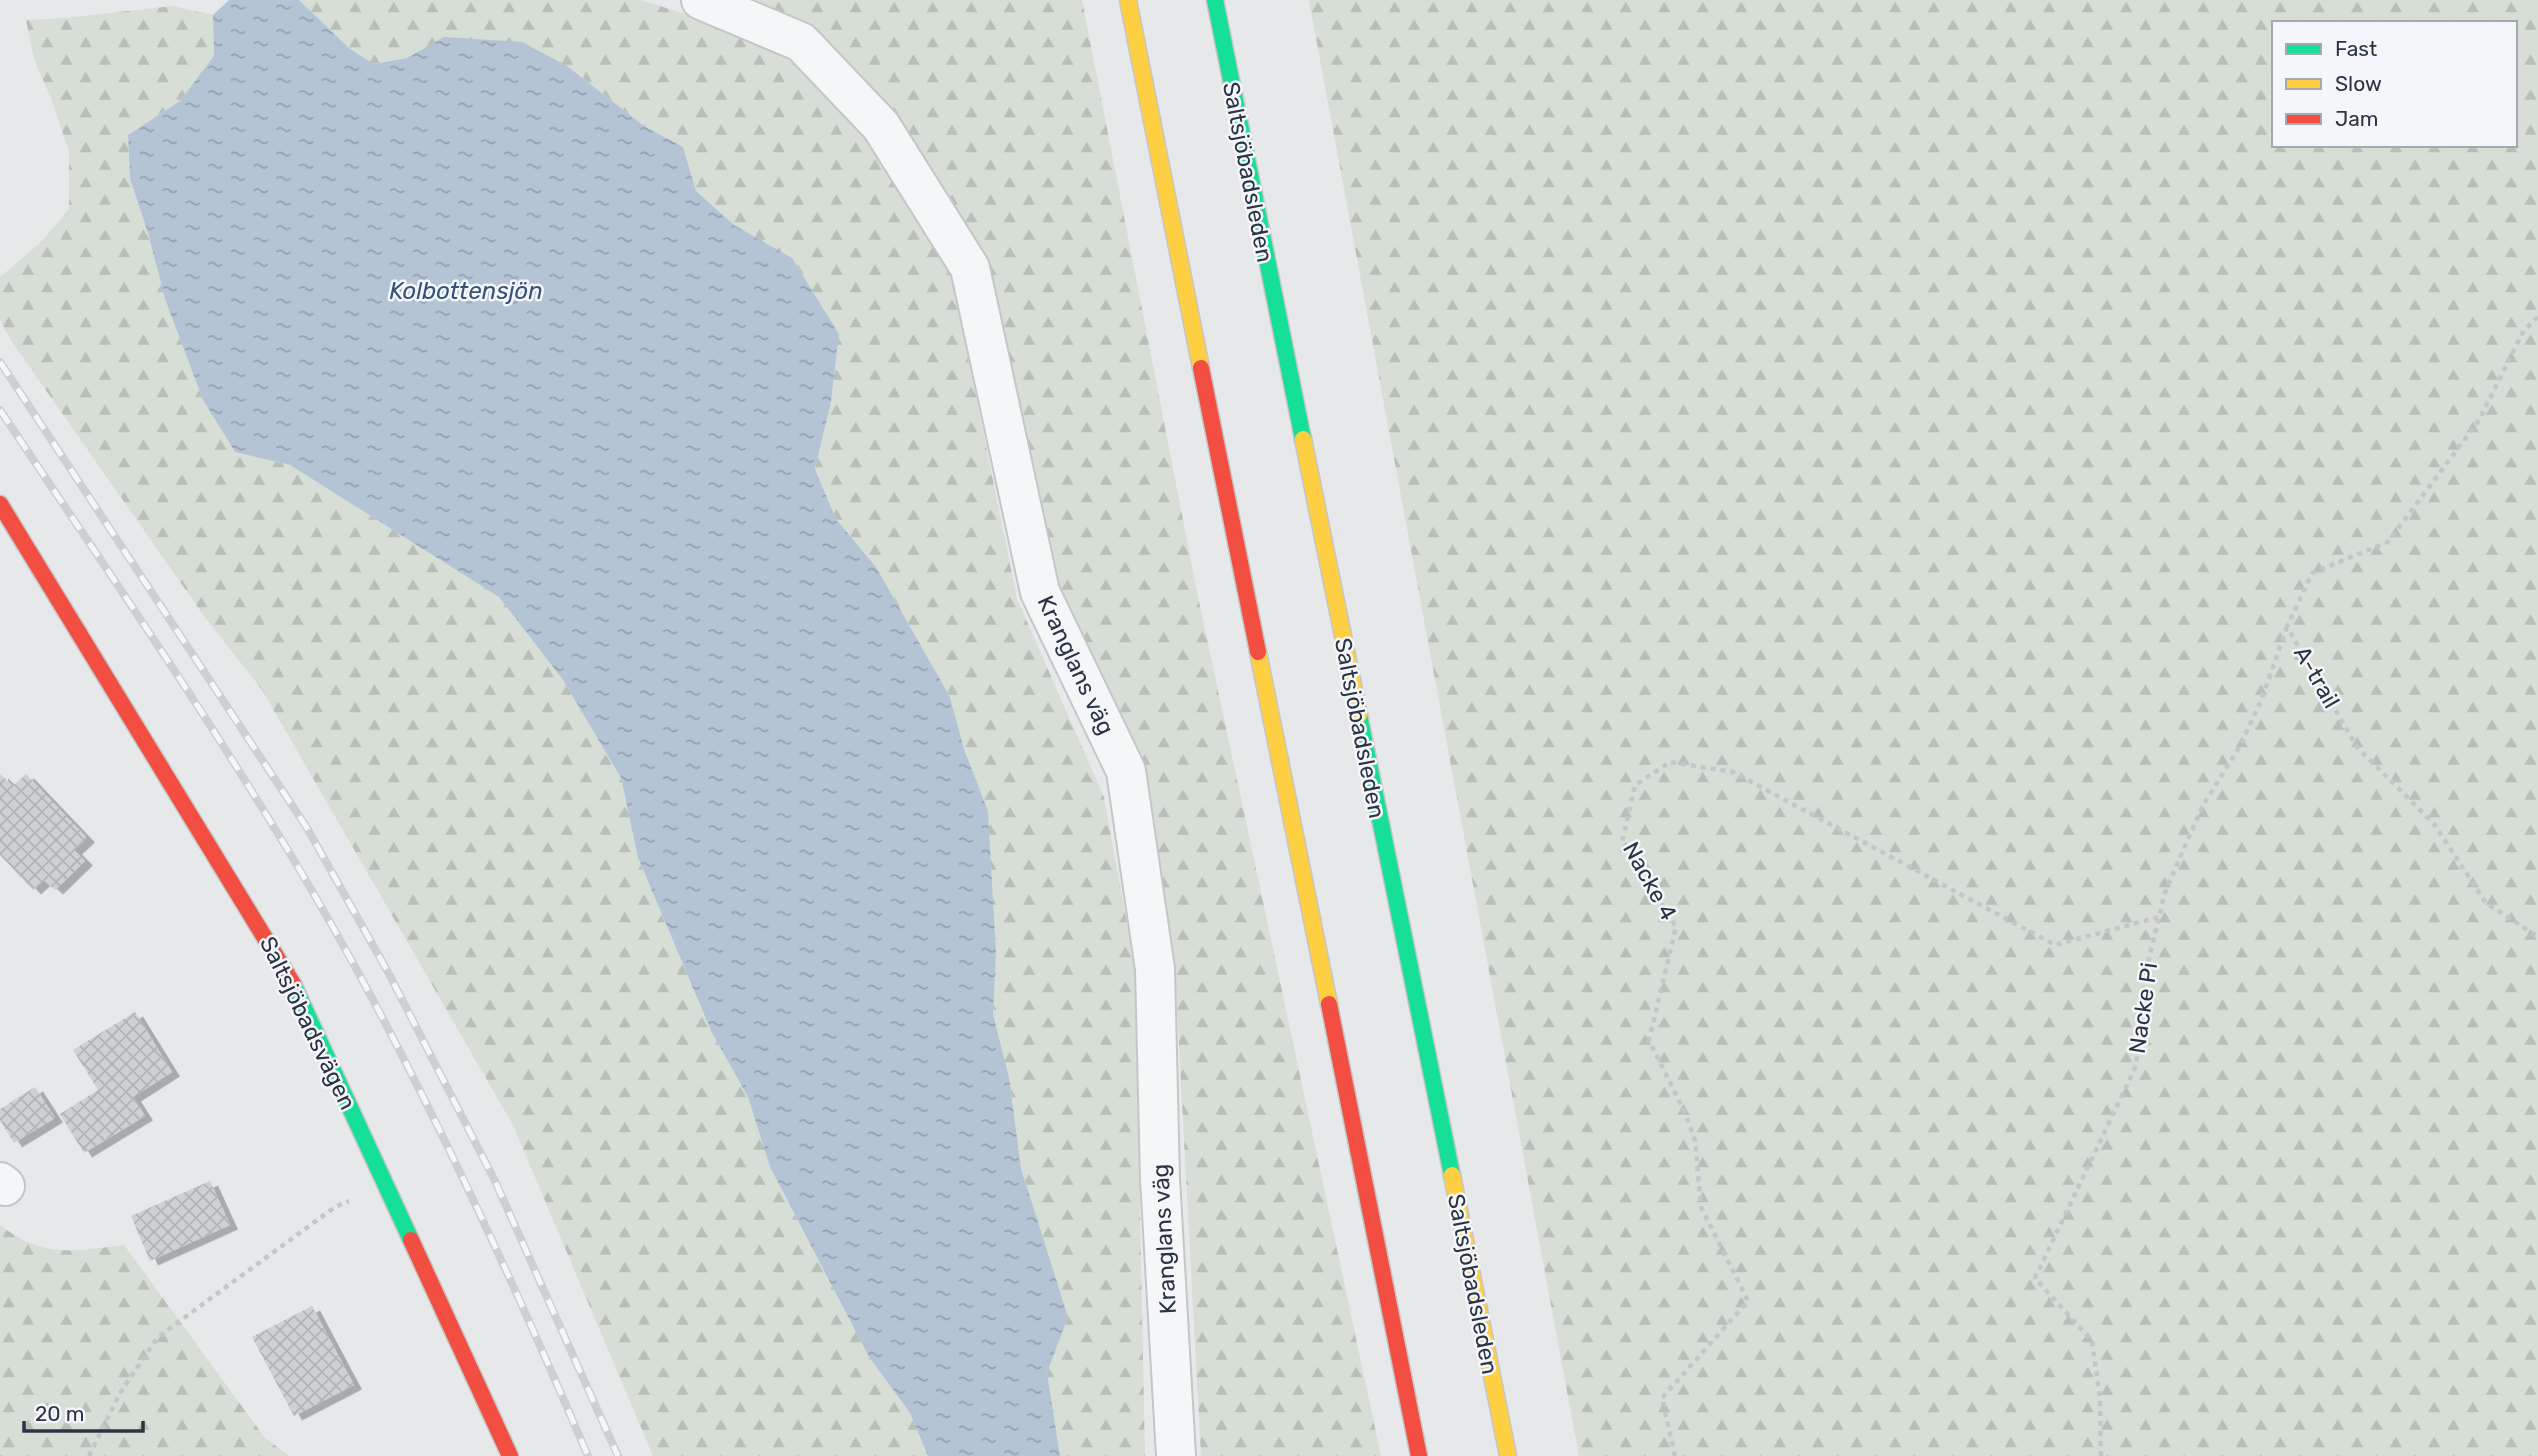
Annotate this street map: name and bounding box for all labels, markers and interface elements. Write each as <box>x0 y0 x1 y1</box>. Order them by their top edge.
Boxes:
legend <box>2272 21 2517 147</box>
text: Fast <box>2335 36 2377 61</box>
text: Slow <box>2335 71 2382 96</box>
street label: Saltsjöbadsleden <box>1217 79 1279 265</box>
text: Jam <box>2335 106 2379 131</box>
water label: Kolbottensjön <box>389 277 543 305</box>
street label: Kranglans väg <box>1032 591 1120 739</box>
street label: Saltsjöbadsleden <box>1329 635 1391 821</box>
street label: A-trail <box>2288 641 2346 713</box>
street label: Nacke 4 <box>1617 837 1683 925</box>
street label: Saltsjöbadsvägen <box>254 932 362 1114</box>
street label: Nacke Pi <box>2123 961 2163 1055</box>
street label: Kranglans väg <box>1146 1163 1182 1315</box>
street label: Saltsjöbadsleden <box>1442 1191 1504 1377</box>
scale bar <box>24 1390 144 1434</box>
text: 20 m <box>35 1401 84 1426</box>

